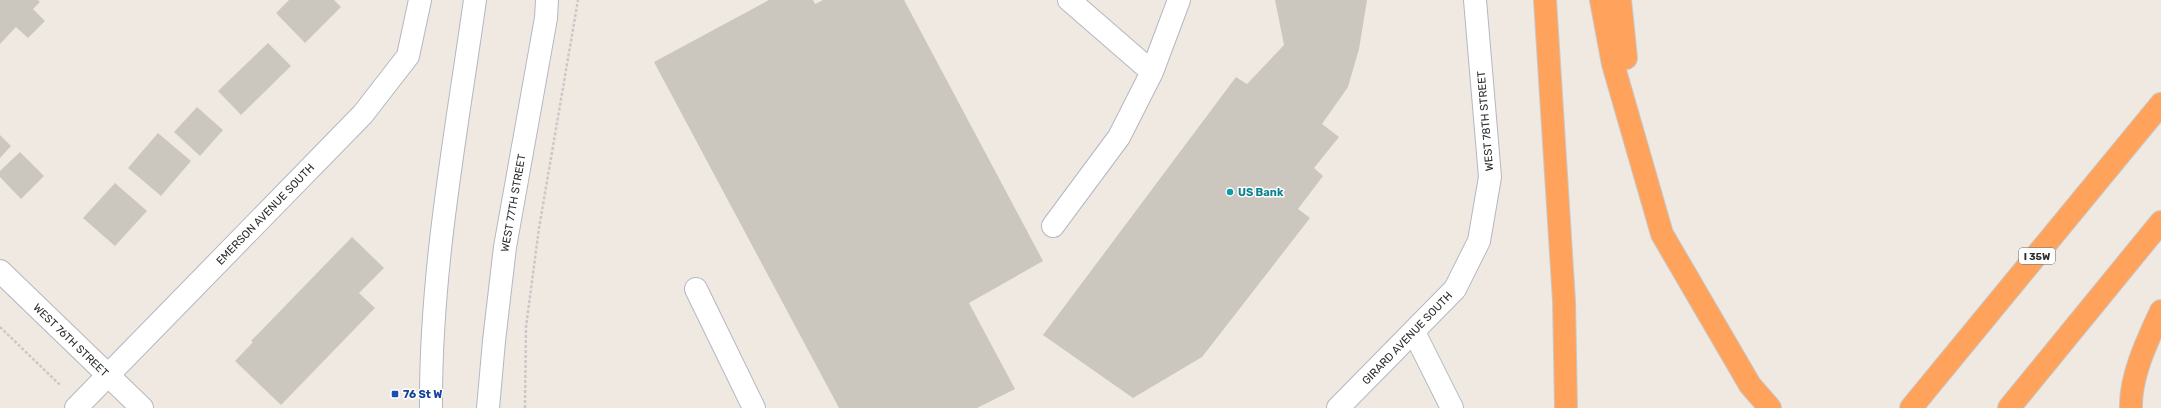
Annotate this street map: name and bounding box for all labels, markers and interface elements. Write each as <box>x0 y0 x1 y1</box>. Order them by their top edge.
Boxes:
street label: WEST 78TH STREET <box>1475 70 1496 172</box>
street label: WEST 77TH STREET <box>498 152 529 253</box>
street label: EMERSON AVENUE SOUTH <box>214 161 317 268</box>
place label: US Bank <box>1238 186 1284 199</box>
marker: US Bank <box>1225 187 1235 197</box>
road number: I 35W <box>2019 248 2055 264</box>
street label: GIRARD AVENUE SOUTH <box>1360 289 1455 387</box>
street label: WEST 76TH STREET <box>30 301 111 380</box>
place label: 76 St W <box>403 388 442 401</box>
marker: 76 St W <box>390 389 400 399</box>

